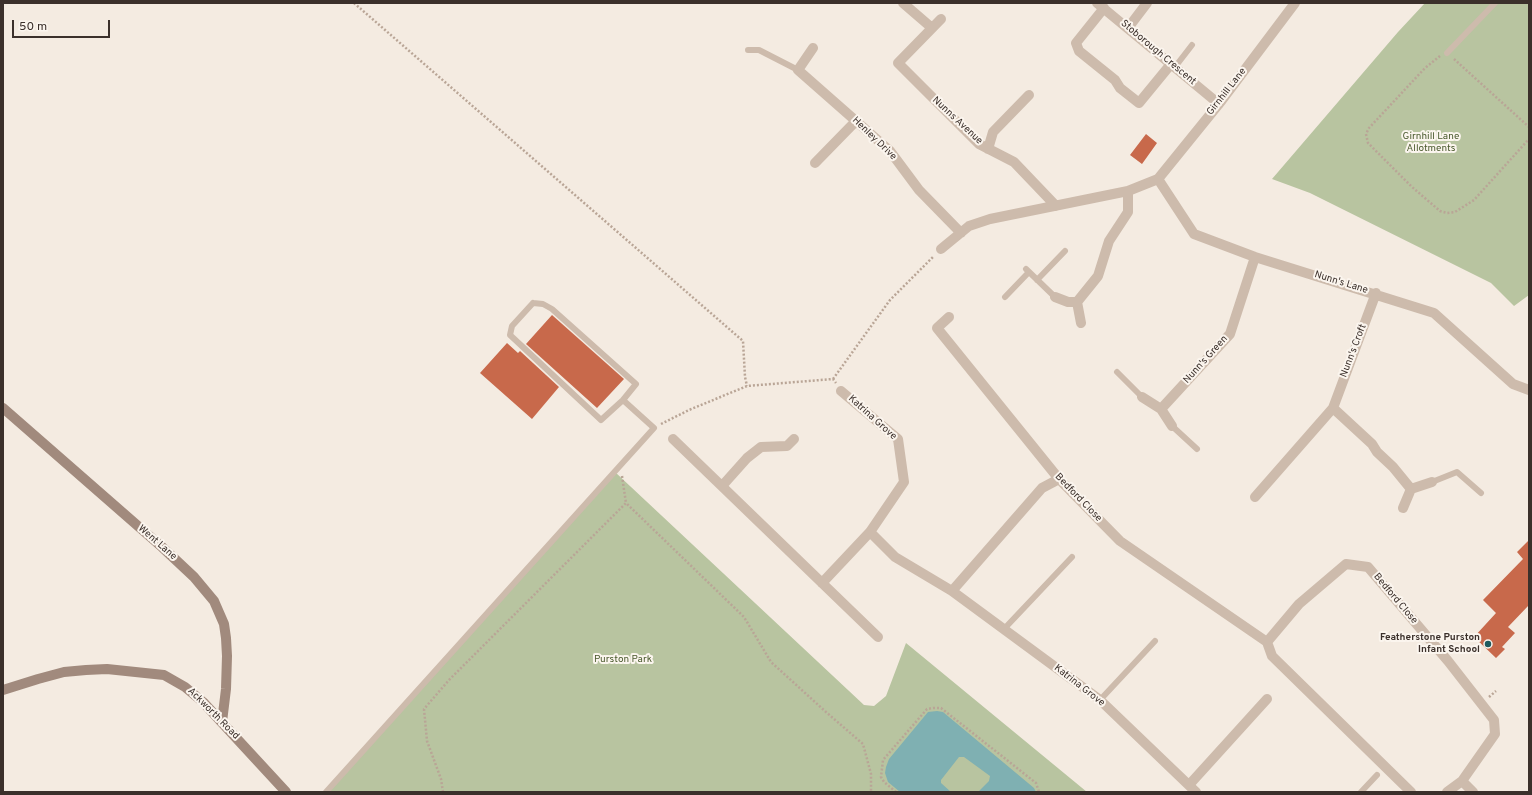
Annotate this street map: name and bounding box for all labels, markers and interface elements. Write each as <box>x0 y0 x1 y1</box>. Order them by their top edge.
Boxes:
scale bar <box>14 12 112 38</box>
street label: Stoborough Crescent <box>1118 18 1198 88</box>
text: 50 m <box>19 19 47 35</box>
street label: Girnhill Lane <box>1205 66 1249 118</box>
street label: Nunns Avenue <box>929 95 985 147</box>
street label: Henley Drive <box>849 115 899 163</box>
park label: Girnhill Lane Allotments <box>1403 131 1459 154</box>
street label: Nunn's Lane <box>1313 269 1369 297</box>
street label: Nunn's Croft <box>1338 323 1370 379</box>
street label: Nunn's Green <box>1181 333 1231 387</box>
street label: Katrina Grove <box>845 393 899 443</box>
street label: Bedford Close <box>1052 471 1104 525</box>
street label: Went Lane <box>135 523 179 563</box>
street label: Bedford Close <box>1370 571 1420 627</box>
place label: Featherstone Purston Infant School <box>1380 632 1480 656</box>
marker: Featherstone Purston Infant School <box>1483 639 1493 649</box>
park label: Purston Park <box>594 654 652 666</box>
street label: Katrina Grove <box>1051 662 1107 710</box>
street label: Ackworth Road <box>185 686 241 742</box>

